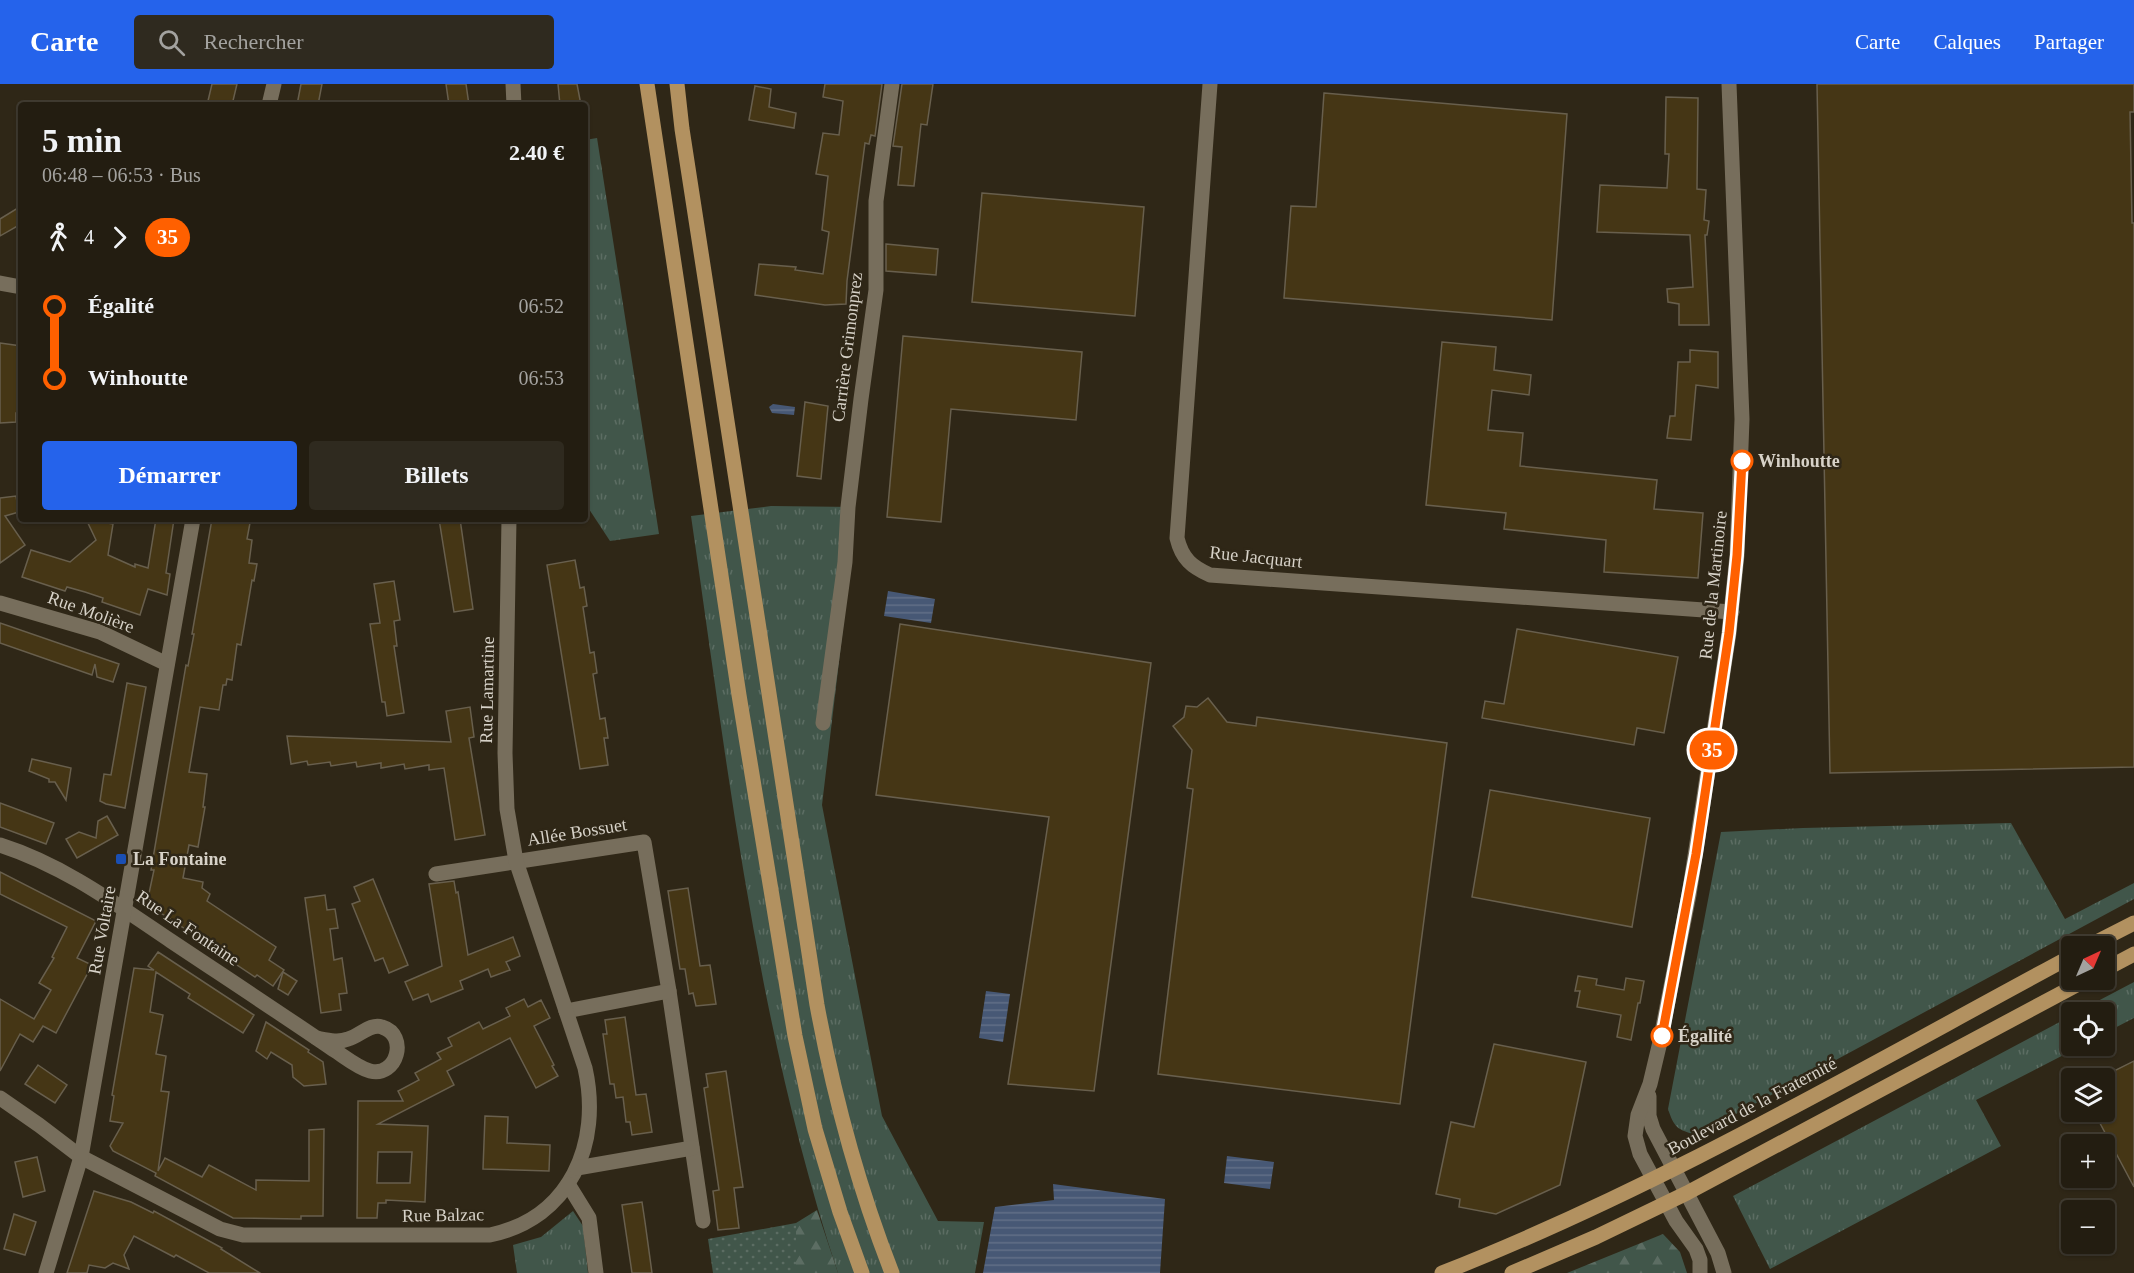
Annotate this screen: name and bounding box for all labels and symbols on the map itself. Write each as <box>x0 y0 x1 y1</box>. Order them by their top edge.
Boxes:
street label: Carrière Grimonprez <box>828 271 866 423</box>
marker: Winhoutte <box>1731 450 1753 472</box>
place label: Winhoutte <box>1758 451 1840 471</box>
street label: Rue de la Martinoire <box>1695 510 1731 660</box>
street label: Rue Jacquart <box>1208 542 1304 572</box>
street label: Rue Molière <box>45 587 137 637</box>
street label: Rue Lamartine <box>476 636 498 744</box>
line badge: 35 <box>1685 730 1739 770</box>
street label: Allée Bossuet <box>526 814 628 850</box>
place label: La Fontaine <box>133 849 227 869</box>
marker: La Fontaine <box>114 852 128 866</box>
street label: Rue Voltaire <box>84 884 120 976</box>
street label: Rue La Fontaine <box>133 886 243 970</box>
north arrow <box>2061 936 2115 990</box>
marker: Égalité <box>1651 1025 1673 1047</box>
place label: Égalité <box>1678 1025 1732 1046</box>
street label: Boulevard de la Fraternité <box>1664 1053 1840 1159</box>
street label: Rue Balzac <box>402 1204 484 1226</box>

